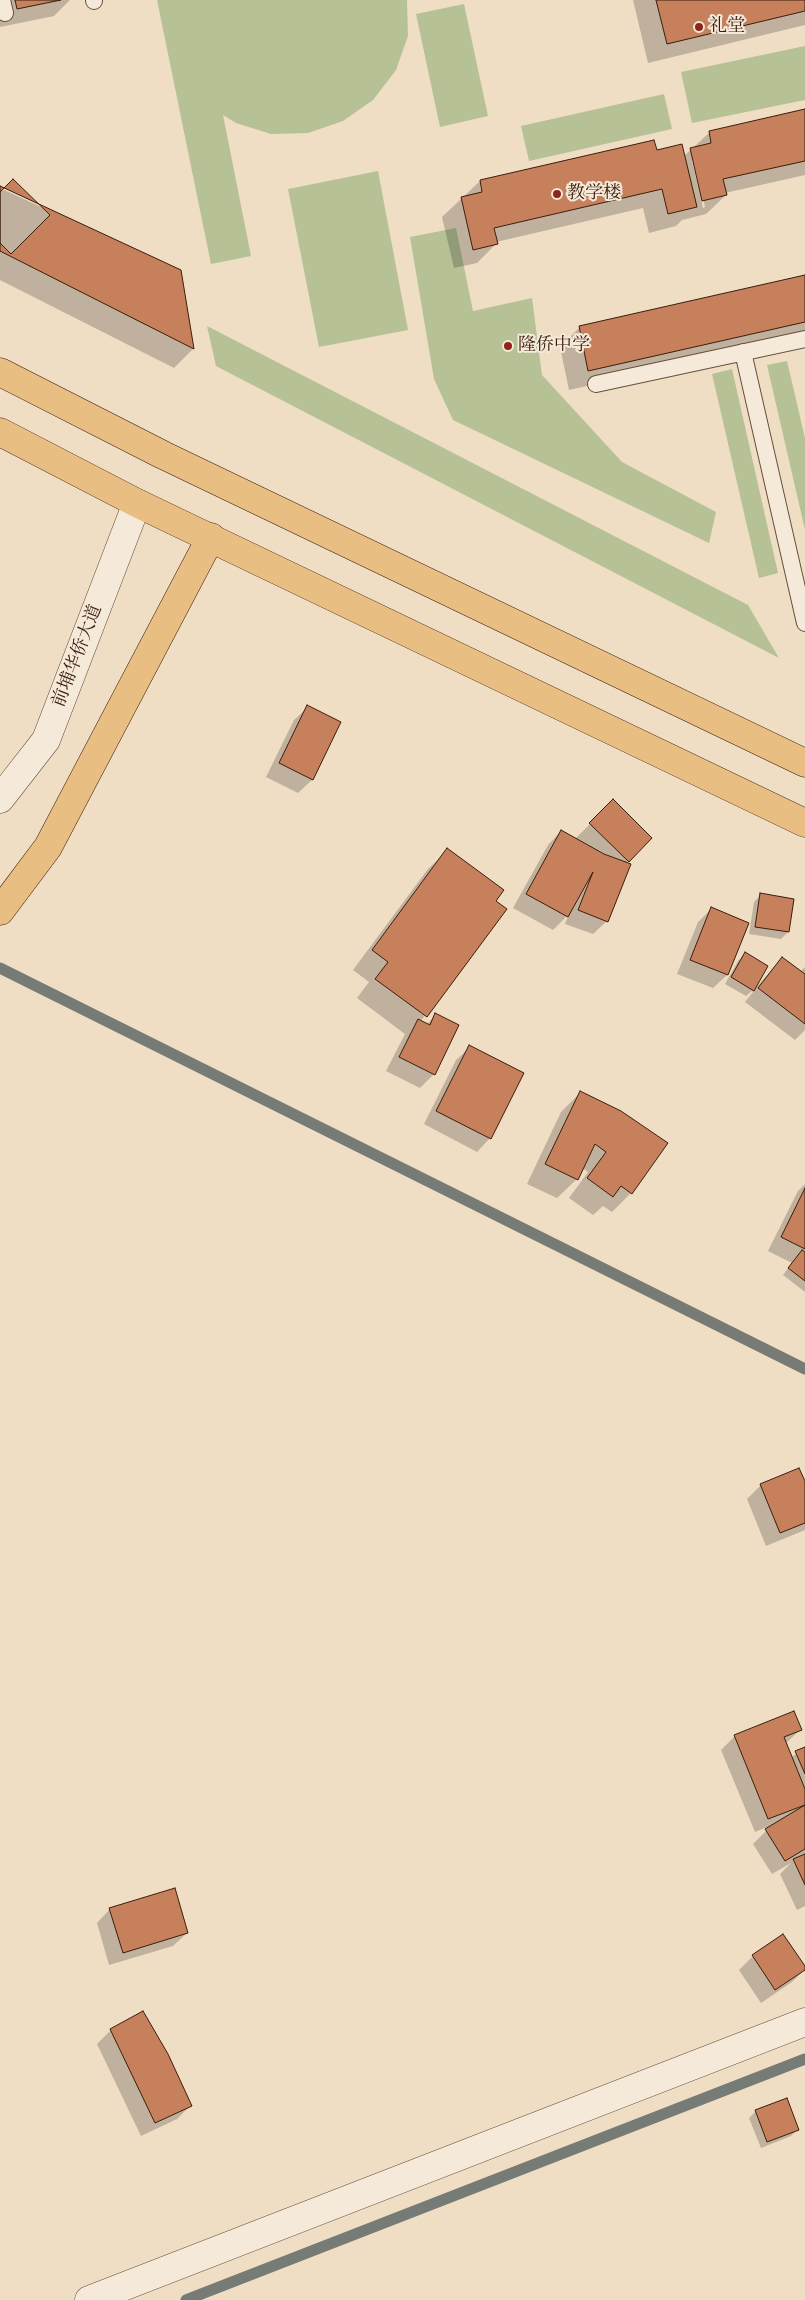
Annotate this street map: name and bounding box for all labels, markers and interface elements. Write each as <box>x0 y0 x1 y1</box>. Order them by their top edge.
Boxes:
place label: 礼堂 <box>709 16 745 38</box>
marker: 礼堂 <box>693 21 705 33</box>
place label: 教学楼 <box>567 183 621 205</box>
marker: 教学楼 <box>551 188 563 200</box>
place label: 隆侨中学 <box>518 335 590 357</box>
marker: 隆侨中学 <box>502 340 514 352</box>
street label: 前埔华侨大道 <box>49 602 107 710</box>

